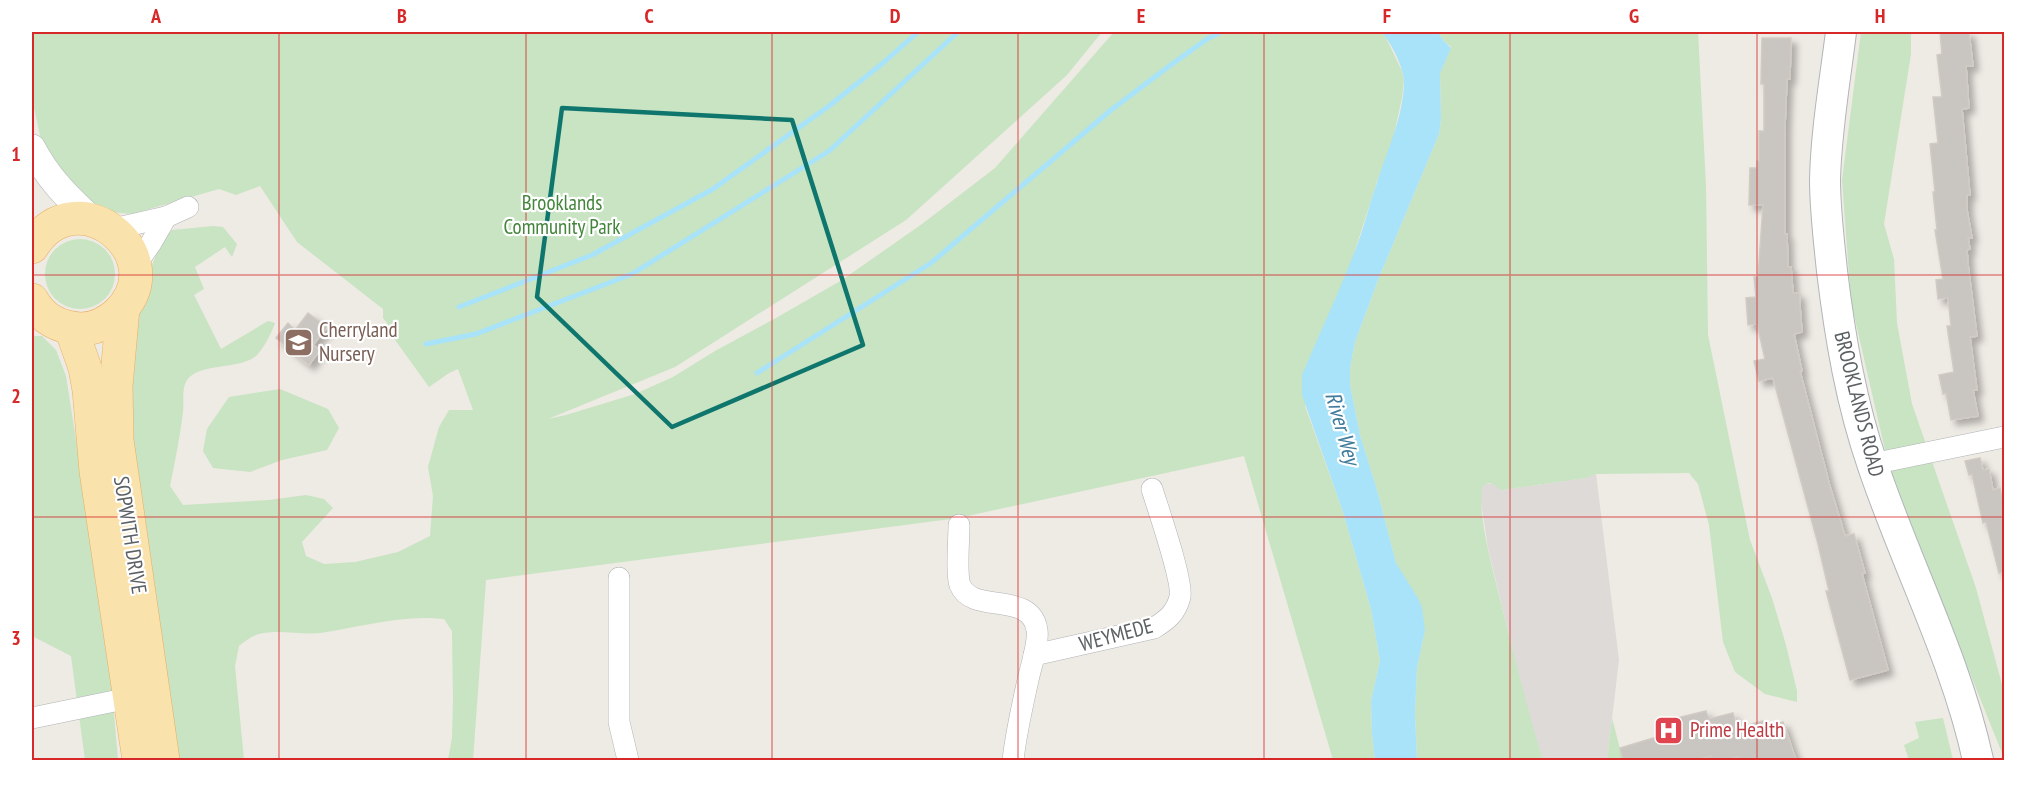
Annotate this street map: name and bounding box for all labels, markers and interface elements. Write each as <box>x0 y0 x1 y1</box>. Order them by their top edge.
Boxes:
text: A <box>150 3 162 29</box>
text: B <box>397 3 407 29</box>
text: C <box>644 3 654 29</box>
text: D <box>890 3 901 29</box>
text: E <box>1137 3 1145 29</box>
text: F <box>1383 3 1391 29</box>
text: G <box>1629 3 1639 29</box>
text: H <box>1875 3 1885 29</box>
text: 1 <box>11 141 21 167</box>
park label: Brooklands Community Park <box>504 189 620 240</box>
place label: Cherryland Nursery <box>319 316 398 367</box>
school or university icon: Cherryland Nursery <box>282 326 314 358</box>
street label: BROOKLANDS ROAD <box>1828 328 1891 479</box>
text: 2 <box>11 383 21 409</box>
water label: River Wey <box>1319 388 1367 470</box>
street label: SOPWITH DRIVE <box>108 474 153 596</box>
street label: WEYMEDE <box>1076 612 1156 657</box>
text: 3 <box>11 625 21 651</box>
hospital icon: Prime Health <box>1653 714 1685 746</box>
place label: Prime Health <box>1690 716 1784 743</box>

